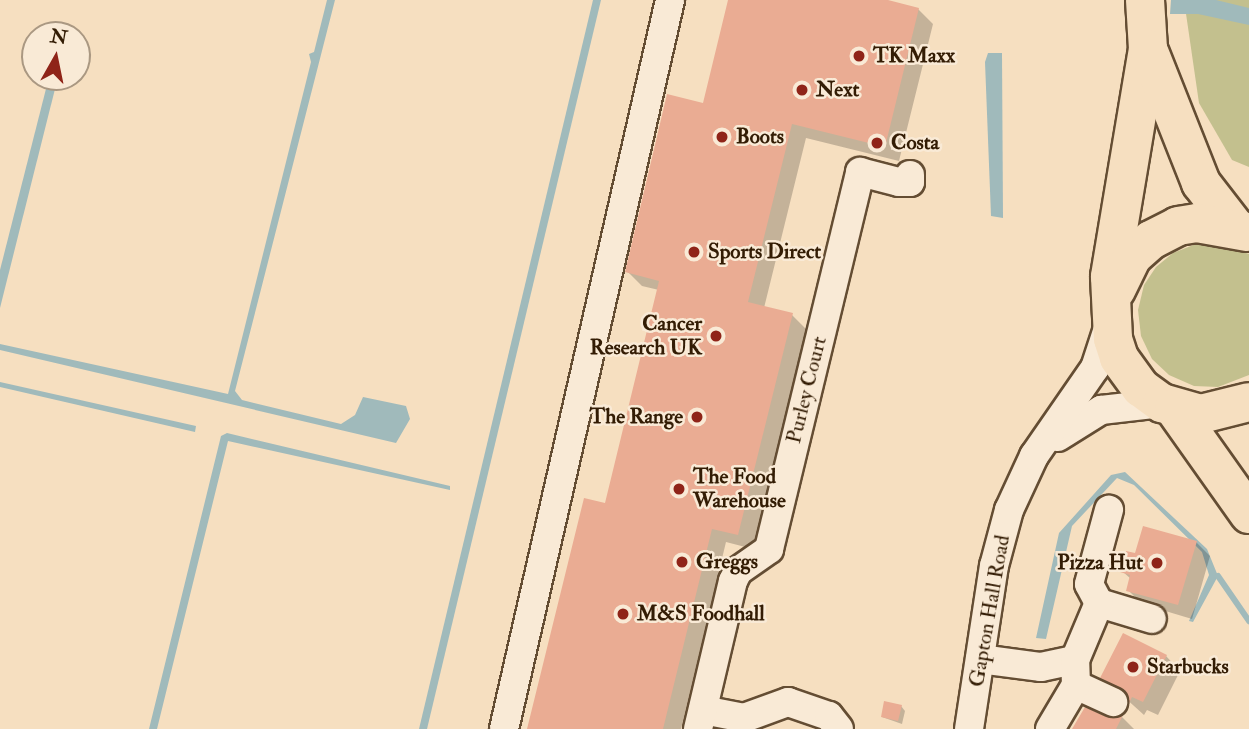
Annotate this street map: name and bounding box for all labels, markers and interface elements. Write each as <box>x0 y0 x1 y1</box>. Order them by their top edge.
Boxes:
north arrow <box>21 21 91 91</box>
text: N <box>49 24 69 50</box>
place label: TK Maxx <box>873 43 955 69</box>
marker: TK Maxx <box>851 48 867 64</box>
place label: Next <box>816 77 859 103</box>
marker: Next <box>794 82 810 98</box>
place label: Boots <box>736 124 784 150</box>
marker: Boots <box>714 129 730 145</box>
place label: Costa <box>891 130 939 156</box>
marker: Costa <box>869 135 885 151</box>
place label: Sports Direct <box>708 239 821 265</box>
marker: Sports Direct <box>686 244 702 260</box>
place label: Cancer Research UK <box>590 311 702 361</box>
marker: Cancer Research UK <box>708 328 724 344</box>
street label: Purley Court <box>782 334 832 446</box>
place label: The Range <box>590 404 683 430</box>
marker: The Range <box>689 409 705 425</box>
place label: The Food Warehouse <box>693 464 786 514</box>
marker: The Food Warehouse <box>671 481 687 497</box>
street label: Gapton Hall Road <box>964 533 1016 689</box>
place label: Greggs <box>696 549 758 575</box>
place label: Pizza Hut <box>1057 550 1143 576</box>
marker: Greggs <box>674 554 690 570</box>
marker: Pizza Hut <box>1149 555 1165 571</box>
place label: M&S Foodhall <box>637 601 765 627</box>
marker: M&S Foodhall <box>615 606 631 622</box>
place label: Starbucks <box>1147 654 1229 680</box>
marker: Starbucks <box>1125 659 1141 675</box>

